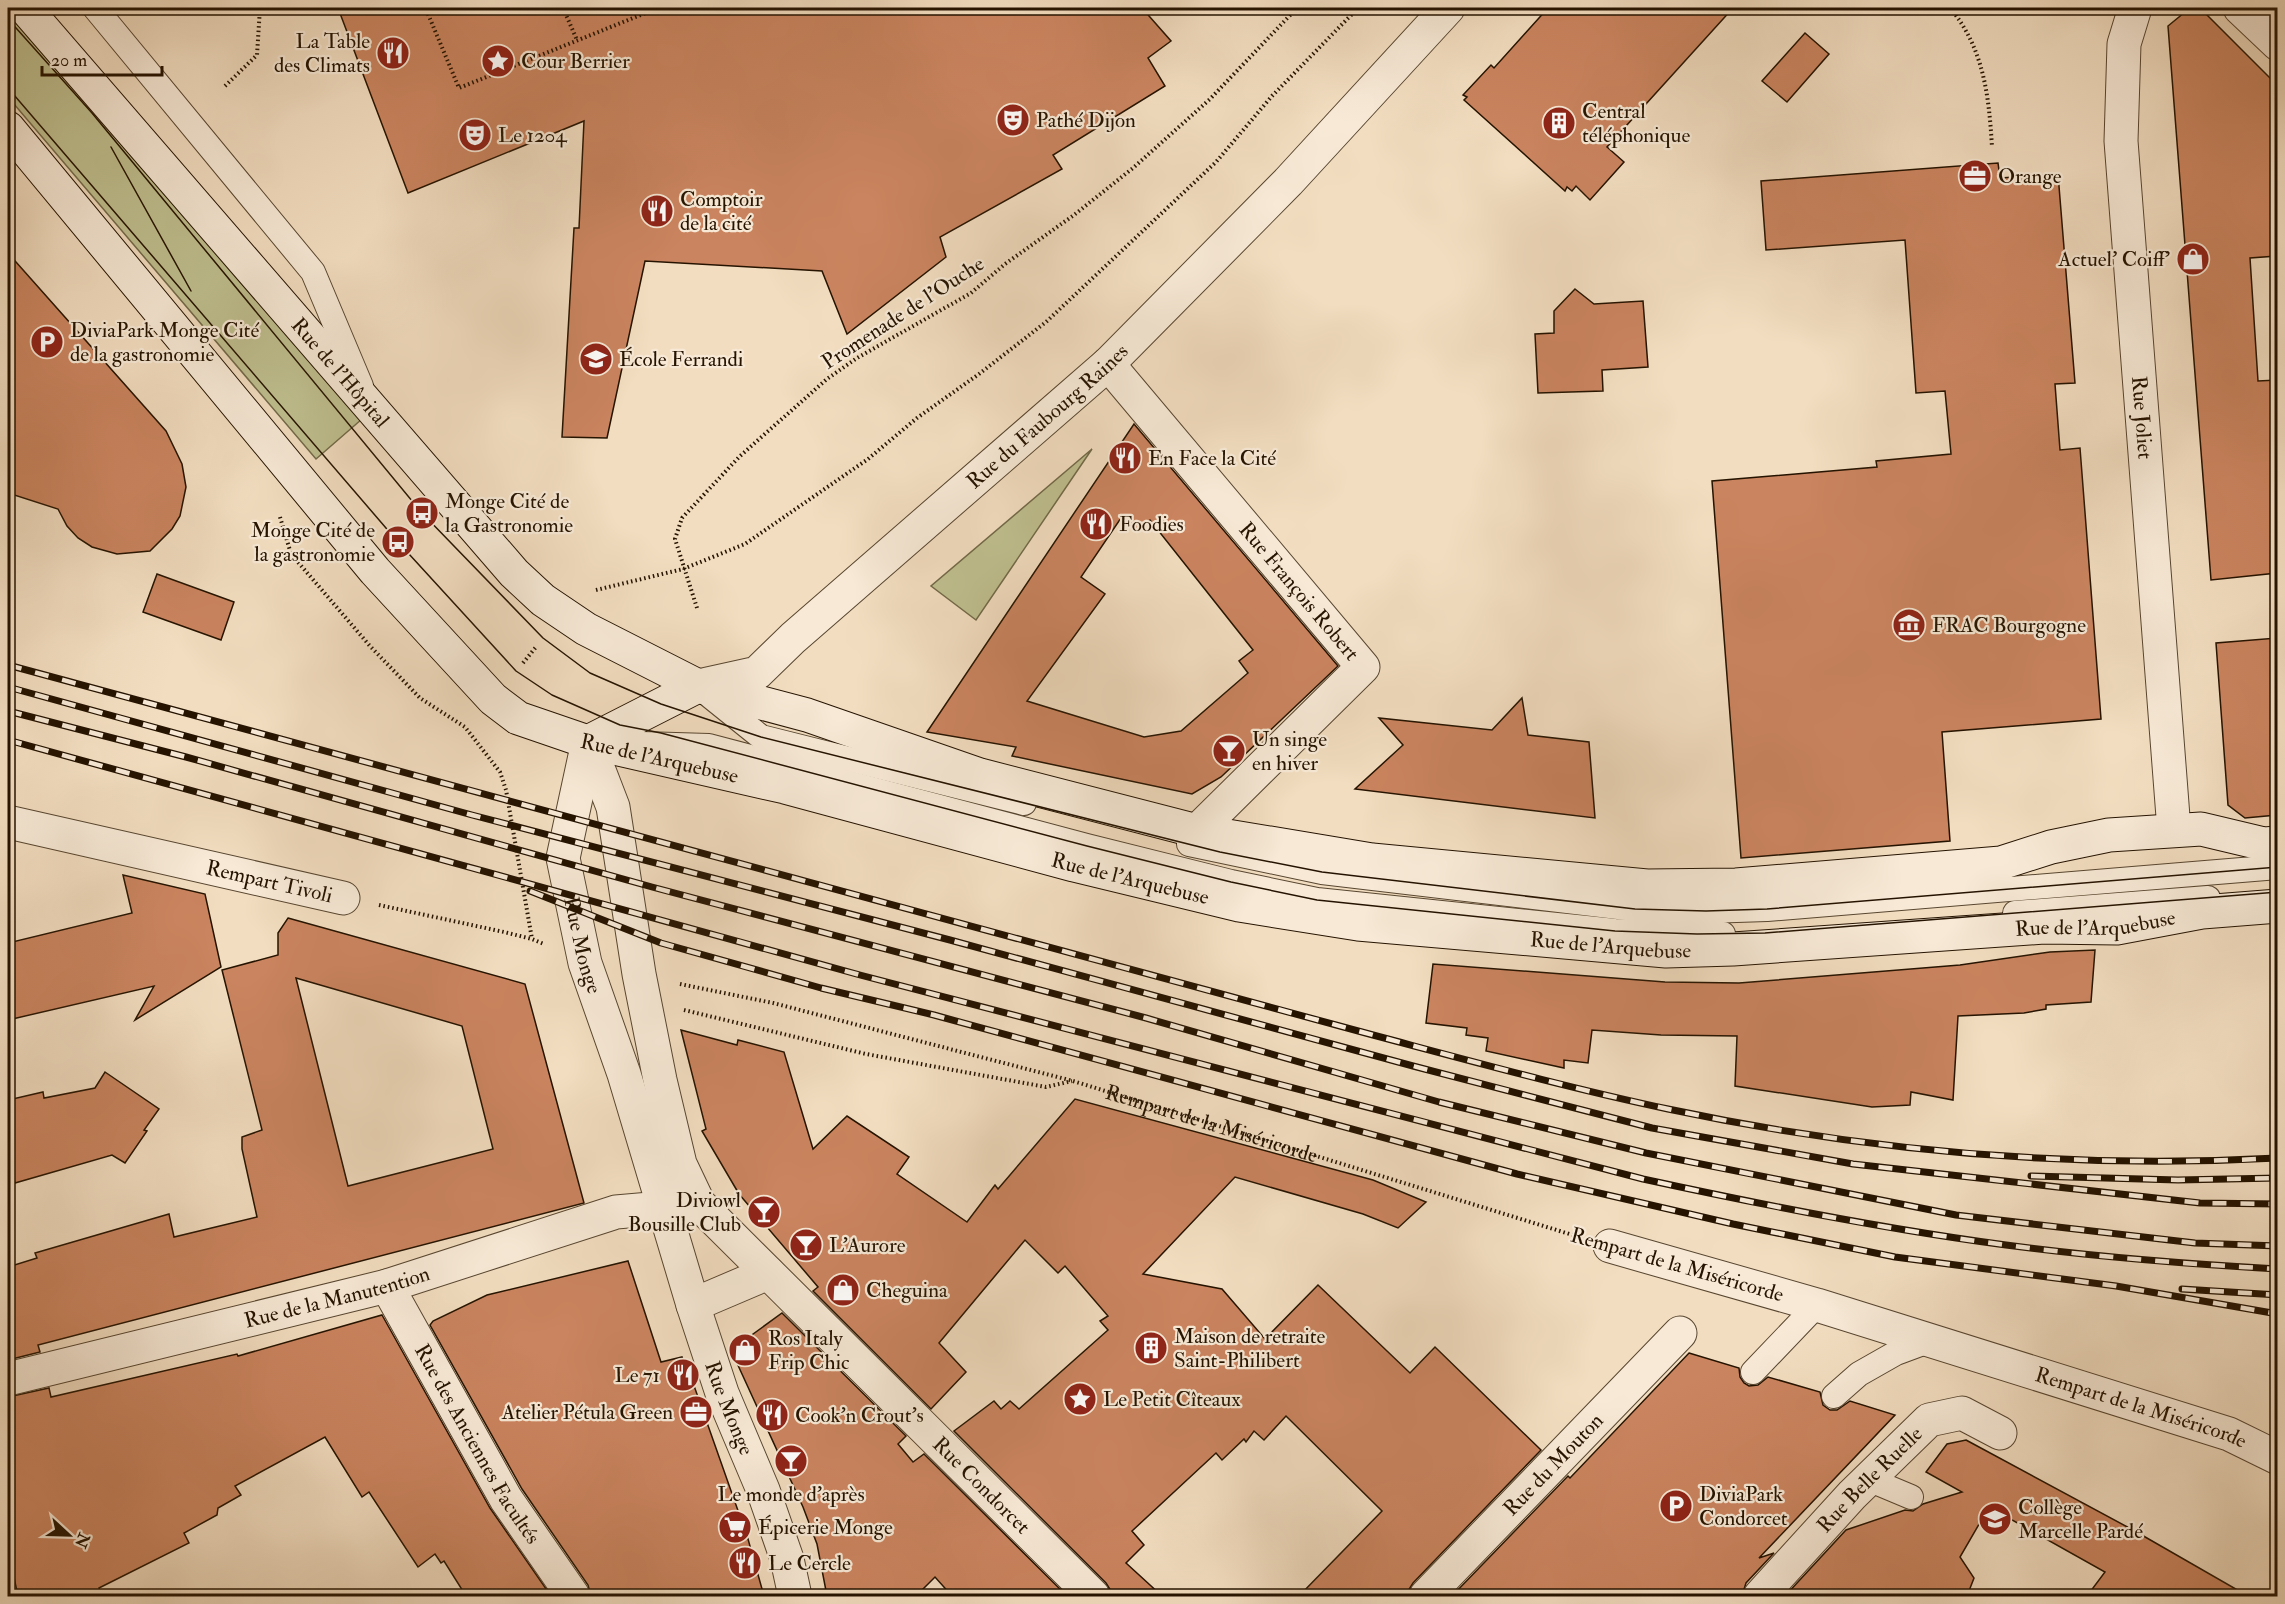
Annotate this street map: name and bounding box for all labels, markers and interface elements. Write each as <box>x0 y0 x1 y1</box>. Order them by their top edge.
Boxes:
place label: La Table des Climats <box>274 28 370 79</box>
restaurant icon: La Table des Climats <box>375 35 411 71</box>
scale bar <box>42 39 162 77</box>
place icon: Cour Berrier <box>480 43 516 79</box>
place label: Cour Berrier <box>521 48 630 75</box>
text: 20 m <box>51 49 87 72</box>
place label: Central téléphonique <box>1582 98 1690 149</box>
theatre icon: Pathé Dijon <box>995 102 1031 138</box>
building icon: Central téléphonique <box>1541 105 1577 141</box>
place label: Pathé Dijon <box>1036 107 1136 134</box>
theatre icon: Le 1204 <box>457 117 493 153</box>
place label: Le 1204 <box>498 122 568 149</box>
office icon: Orange <box>1957 158 1993 194</box>
place label: Orange <box>1998 163 2062 190</box>
place label: Comptoir de la cité <box>680 186 763 237</box>
restaurant icon: Comptoir de la cité <box>639 193 675 229</box>
shop icon: Actuel' Coiff' <box>2175 241 2211 277</box>
place label: Actuel' Coiff' <box>2057 246 2170 273</box>
street label: Promenade de l'Ouche <box>817 250 990 376</box>
street label: Rue de l'Hôpital <box>285 312 396 434</box>
place label: DiviaPark Monge Cité de la gastronomie <box>70 317 259 368</box>
parking icon: DiviaPark Monge Cité de la gastronomie <box>29 324 65 360</box>
street label: Rue du Faubourg Raines <box>961 338 1134 495</box>
school or university icon: École Ferrandi <box>578 341 614 377</box>
place label: École Ferrandi <box>619 346 744 373</box>
street label: Rue Joliet <box>2126 375 2159 460</box>
restaurant icon: En Face la Cité <box>1107 440 1143 476</box>
place label: En Face la Cité <box>1148 445 1276 472</box>
place label: Monge Cité de la Gastronomie <box>445 488 573 539</box>
bus stop icon: Monge Cité de la Gastronomie <box>404 495 440 531</box>
restaurant icon: Foodies <box>1078 506 1114 542</box>
place label: Foodies <box>1119 511 1184 538</box>
street label: Rue François Robert <box>1233 516 1365 666</box>
place label: Monge Cité de la gastronomie <box>251 517 375 568</box>
bus stop icon: Monge Cité de la gastronomie <box>380 524 416 560</box>
museum icon: FRAC Bourgogne <box>1891 607 1927 643</box>
place label: FRAC Bourgogne <box>1932 612 2086 639</box>
place label: Un singe en hiver <box>1252 726 1327 777</box>
street label: Rue de l'Arquebuse <box>578 727 741 789</box>
bar icon: Un singe en hiver <box>1211 733 1247 769</box>
street label: Rue de l'Arquebuse <box>1048 846 1212 911</box>
street label: Rempart Tivoli <box>203 854 336 909</box>
street label: Rue Monge <box>558 894 608 997</box>
street label: Rue de l'Arquebuse <box>2014 904 2178 943</box>
street label: Rue de l'Arquebuse <box>1529 926 1692 965</box>
street label: Rempart de la Miséricorde <box>1102 1078 1321 1169</box>
place label: Diviowl Bousille Club <box>628 1187 742 1238</box>
bar icon: Diviowl Bousille Club <box>746 1194 782 1230</box>
street label: Rempart de la Miséricorde <box>1567 1222 1787 1308</box>
bar icon: L'Aurore <box>788 1227 824 1263</box>
place label: L'Aurore <box>829 1232 906 1259</box>
street label: Rue de la Manutention <box>241 1260 433 1334</box>
shop icon: Cheguina <box>825 1272 861 1308</box>
place label: Cheguina <box>866 1277 948 1304</box>
place label: Maison de retraite Saint-Philibert <box>1174 1323 1326 1374</box>
place label: Ros Italy Frip Chic <box>768 1325 850 1376</box>
building icon: Maison de retraite Saint-Philibert <box>1133 1330 1169 1366</box>
shop icon: Ros Italy Frip Chic <box>727 1332 763 1368</box>
street label: Rue des Anciennes Facultés <box>409 1339 546 1549</box>
restaurant icon: Le 71 <box>665 1357 701 1393</box>
street label: Rue Monge <box>699 1358 760 1459</box>
street label: Rempart de la Miséricorde <box>2032 1361 2252 1454</box>
place label: Le 71 <box>614 1362 660 1389</box>
place icon: Le Petit Cîteaux <box>1062 1381 1098 1417</box>
place label: Le Petit Cîteaux <box>1103 1386 1241 1413</box>
office icon: Atelier Pétula Green <box>678 1394 714 1430</box>
restaurant icon: Cook’n Crout’s <box>754 1397 790 1433</box>
place label: Atelier Pétula Green <box>501 1399 673 1426</box>
place label: Cook’n Crout’s <box>795 1402 924 1429</box>
street label: Rue du Mouton <box>1497 1407 1609 1522</box>
street label: Rue Belle Ruelle <box>1811 1420 1928 1538</box>
street label: Rue Condorcet <box>927 1431 1036 1540</box>
bar icon: Le monde d’après <box>773 1443 809 1479</box>
place label: Le monde d’après <box>717 1481 865 1508</box>
place label: DiviaPark Condorcet <box>1699 1481 1788 1532</box>
parking icon: DiviaPark Condorcet <box>1658 1488 1694 1524</box>
place label: Collège Marcelle Pardé <box>2018 1494 2143 1545</box>
school or university icon: Collège Marcelle Pardé <box>1977 1501 2013 1537</box>
north arrow <box>39 1505 99 1565</box>
supermarket icon: Épicerie Monge <box>717 1509 753 1545</box>
place label: Épicerie Monge <box>758 1514 893 1541</box>
text: N <box>70 1529 94 1551</box>
restaurant icon: Le Cercle <box>727 1545 763 1581</box>
place label: Le Cercle <box>768 1550 851 1577</box>

